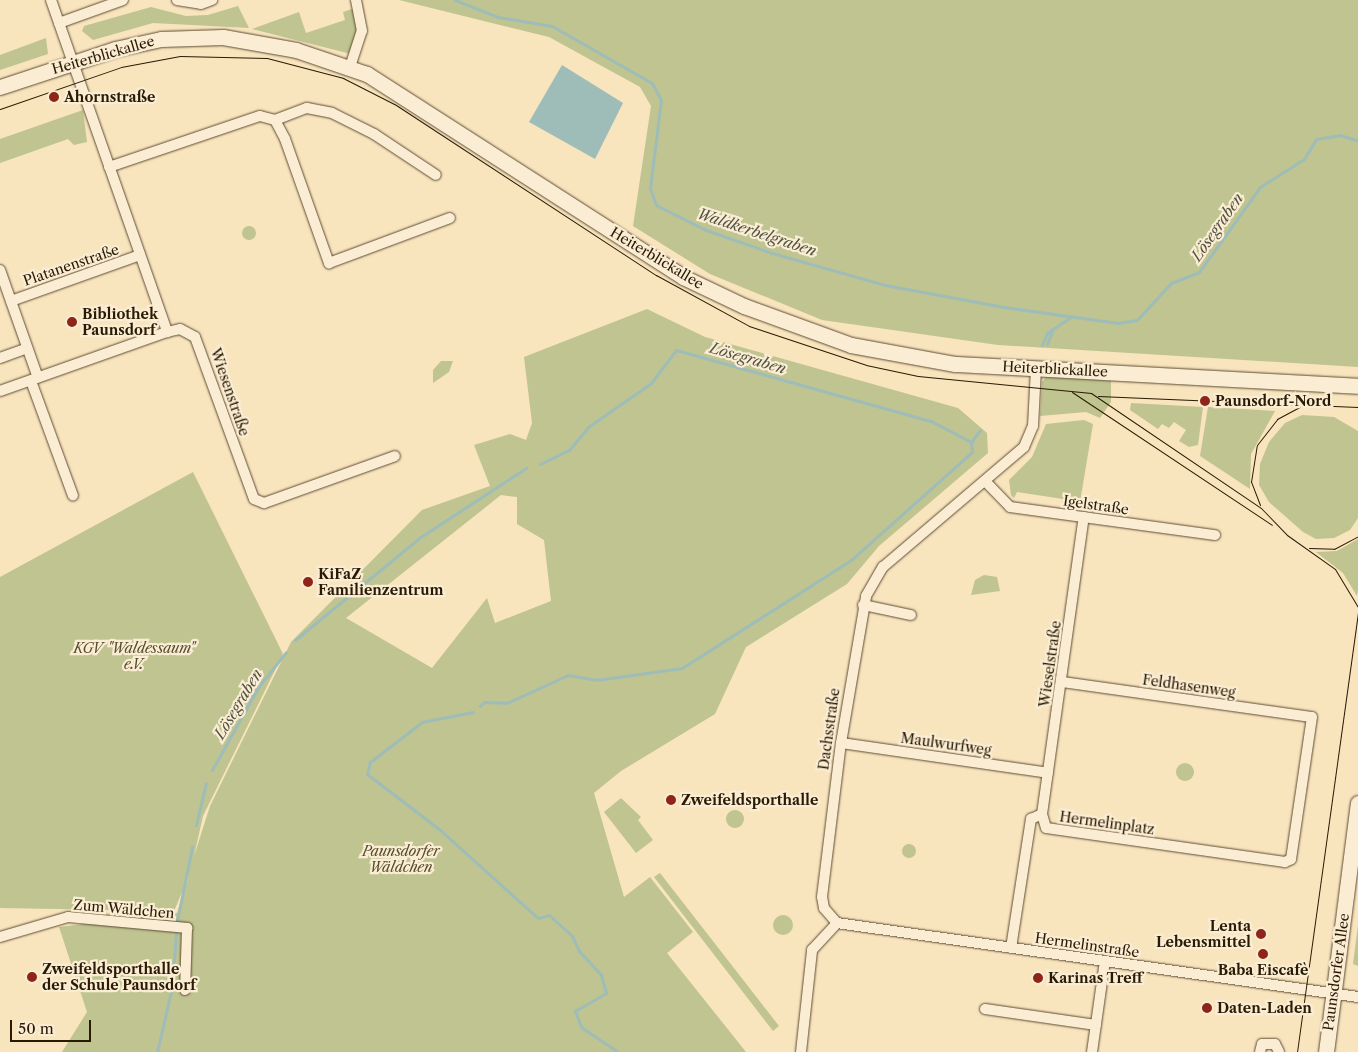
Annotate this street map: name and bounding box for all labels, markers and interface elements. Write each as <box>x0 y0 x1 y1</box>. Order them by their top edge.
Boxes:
street label: Heiterblickallee <box>50 32 156 78</box>
place label: Ahornstraße <box>64 89 155 105</box>
marker: Ahornstraße <box>48 91 60 103</box>
water label: Lösegraben <box>1187 190 1247 264</box>
water label: Waldkerbelgraben <box>695 204 819 260</box>
street label: Heiterblickallee <box>607 224 707 292</box>
street label: Platanenstraße <box>21 241 121 289</box>
place label: Bibliothek Paunsdorf <box>82 306 158 338</box>
marker: Bibliothek Paunsdorf <box>66 316 78 328</box>
water label: Lösegraben <box>708 339 788 377</box>
street label: Wiesenstraße <box>207 346 253 438</box>
street label: Heiterblickallee <box>1002 358 1108 380</box>
place label: Paunsdorf-Nord <box>1215 393 1331 409</box>
marker: Paunsdorf-Nord <box>1199 395 1211 407</box>
street label: Igelstraße <box>1062 492 1130 518</box>
place label: KiFaZ Familienzentrum <box>318 566 443 598</box>
marker: KiFaZ Familienzentrum <box>302 576 314 588</box>
street label: Wieselstraße <box>1036 620 1064 708</box>
park label: KGV "Waldessaum" e.V. <box>74 640 194 672</box>
water label: Lösegraben <box>210 666 266 742</box>
street label: Feldhasenweg <box>1141 671 1237 701</box>
street label: Dachsstraße <box>815 687 843 771</box>
street label: Maulwurfweg <box>899 729 993 759</box>
place label: Zweifeldsporthalle <box>681 792 818 808</box>
marker: Zweifeldsporthalle <box>665 794 677 806</box>
street label: Hermelinplatz <box>1058 808 1156 838</box>
park label: Paunsdorfer Wäldchen <box>362 843 440 876</box>
street label: Zum Wäldchen <box>73 896 175 922</box>
street label: Paunsdorfer Allee <box>1319 912 1353 1032</box>
place label: Lenta Lebensmittel <box>1156 918 1251 950</box>
marker: Lenta Lebensmittel <box>1255 928 1267 940</box>
street label: Hermelinstraße <box>1034 929 1140 961</box>
marker: Baba Eiscafè <box>1257 948 1269 960</box>
place label: Zweifeldsporthalle der Schule Paunsdorf <box>42 961 196 994</box>
place label: Baba Eiscafè <box>1218 962 1308 978</box>
place label: Karinas Treff <box>1048 970 1143 986</box>
marker: Zweifeldsporthalle der Schule Paunsdorf <box>26 971 38 983</box>
marker: Karinas Treff <box>1032 972 1044 984</box>
place label: Daten-Laden <box>1217 1000 1312 1016</box>
marker: Daten-Laden <box>1201 1002 1213 1014</box>
scale bar <box>12 1010 94 1042</box>
text: 50 m <box>18 1019 54 1038</box>

